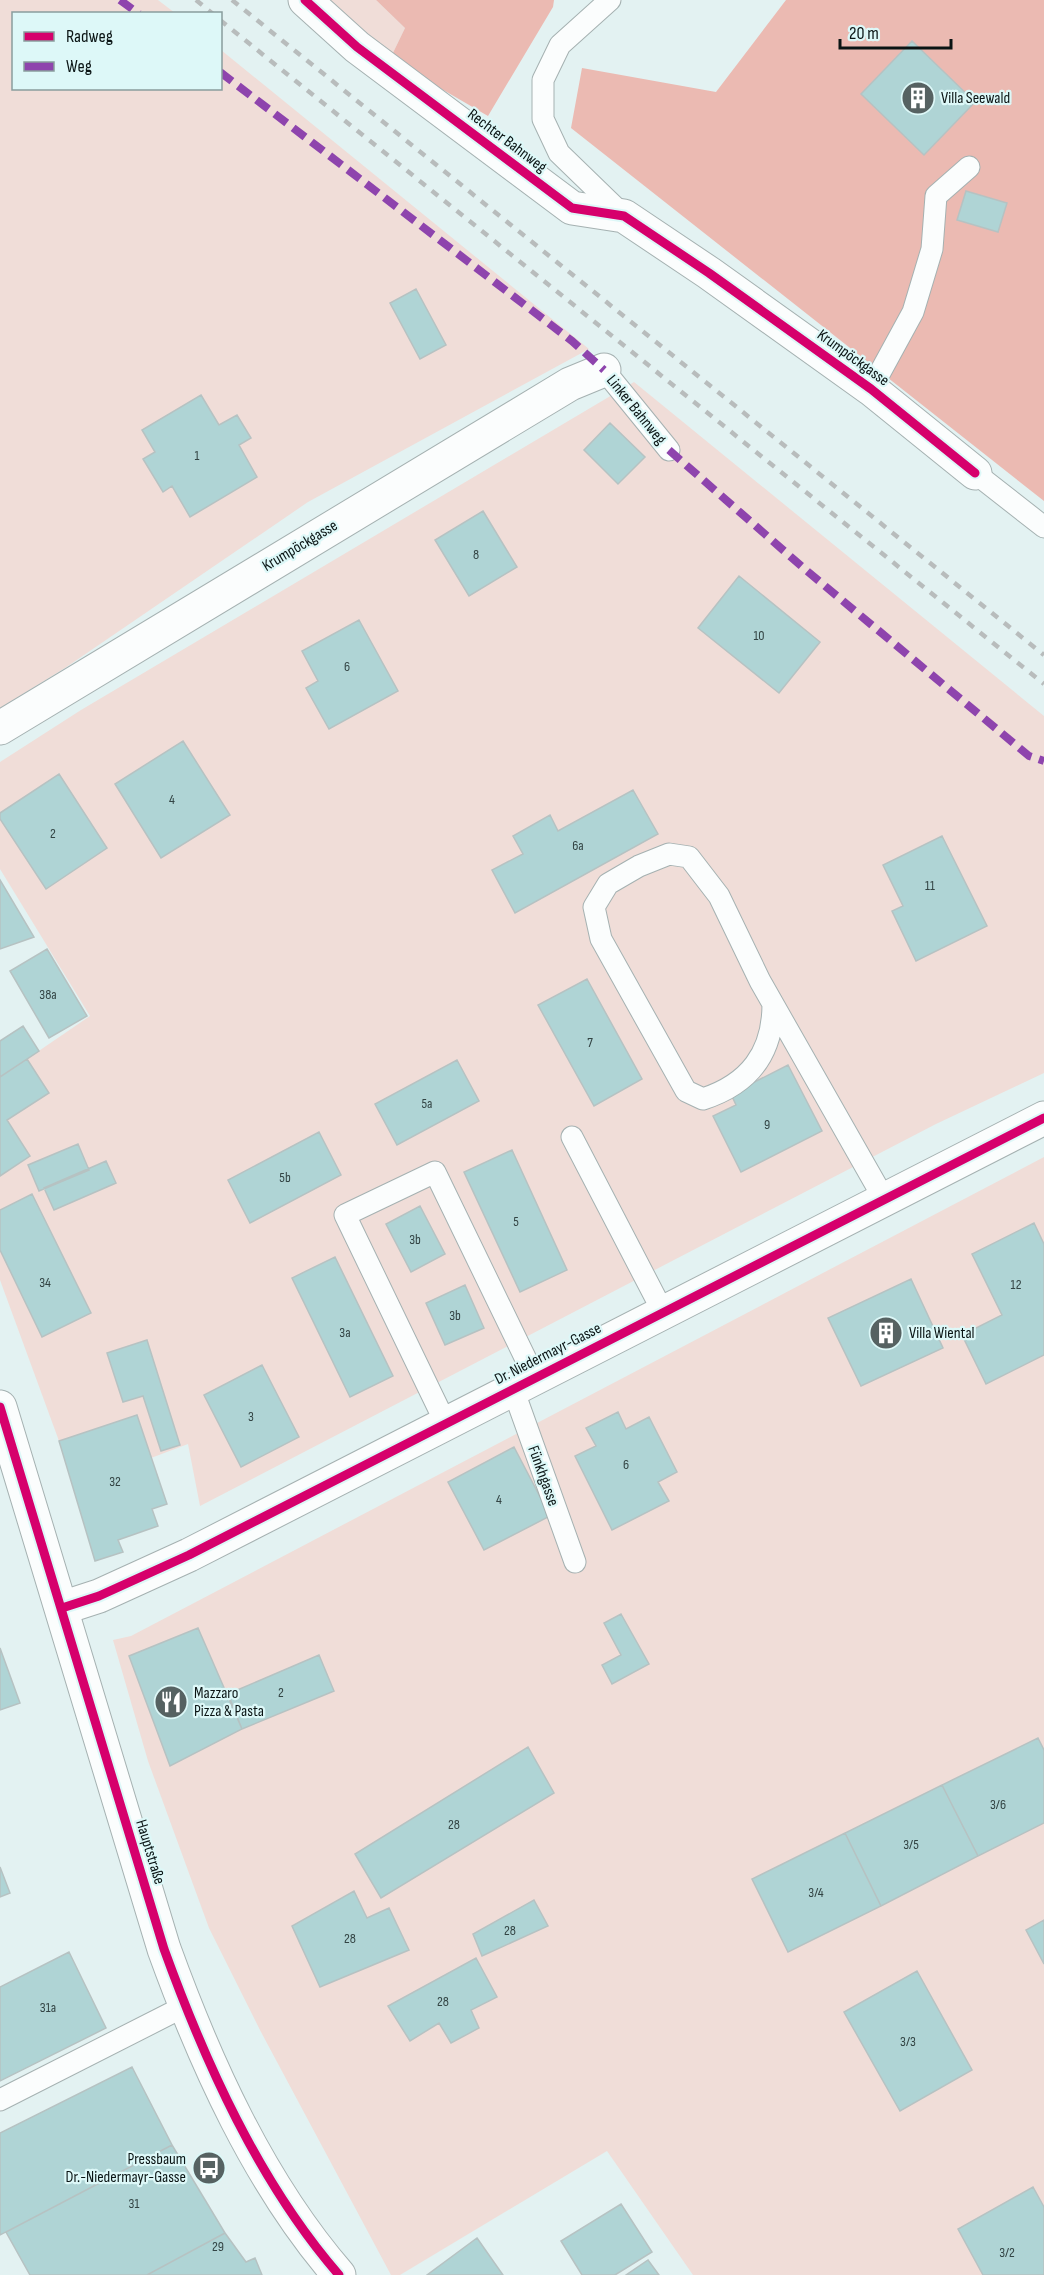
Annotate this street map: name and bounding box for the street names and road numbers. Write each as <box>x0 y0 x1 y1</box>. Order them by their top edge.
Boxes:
street label: Rechter Bahnweg <box>464 105 550 177</box>
street label: Krumpöckgasse <box>813 326 893 390</box>
street label: Linker Bahnweg <box>602 371 670 449</box>
street label: Krumpöckgasse <box>259 516 341 576</box>
street label: Dr. Niedermayr-Gasse <box>492 1319 604 1389</box>
street label: Fünkhgasse <box>523 1443 563 1509</box>
street label: Hauptstraße <box>131 1817 169 1887</box>

